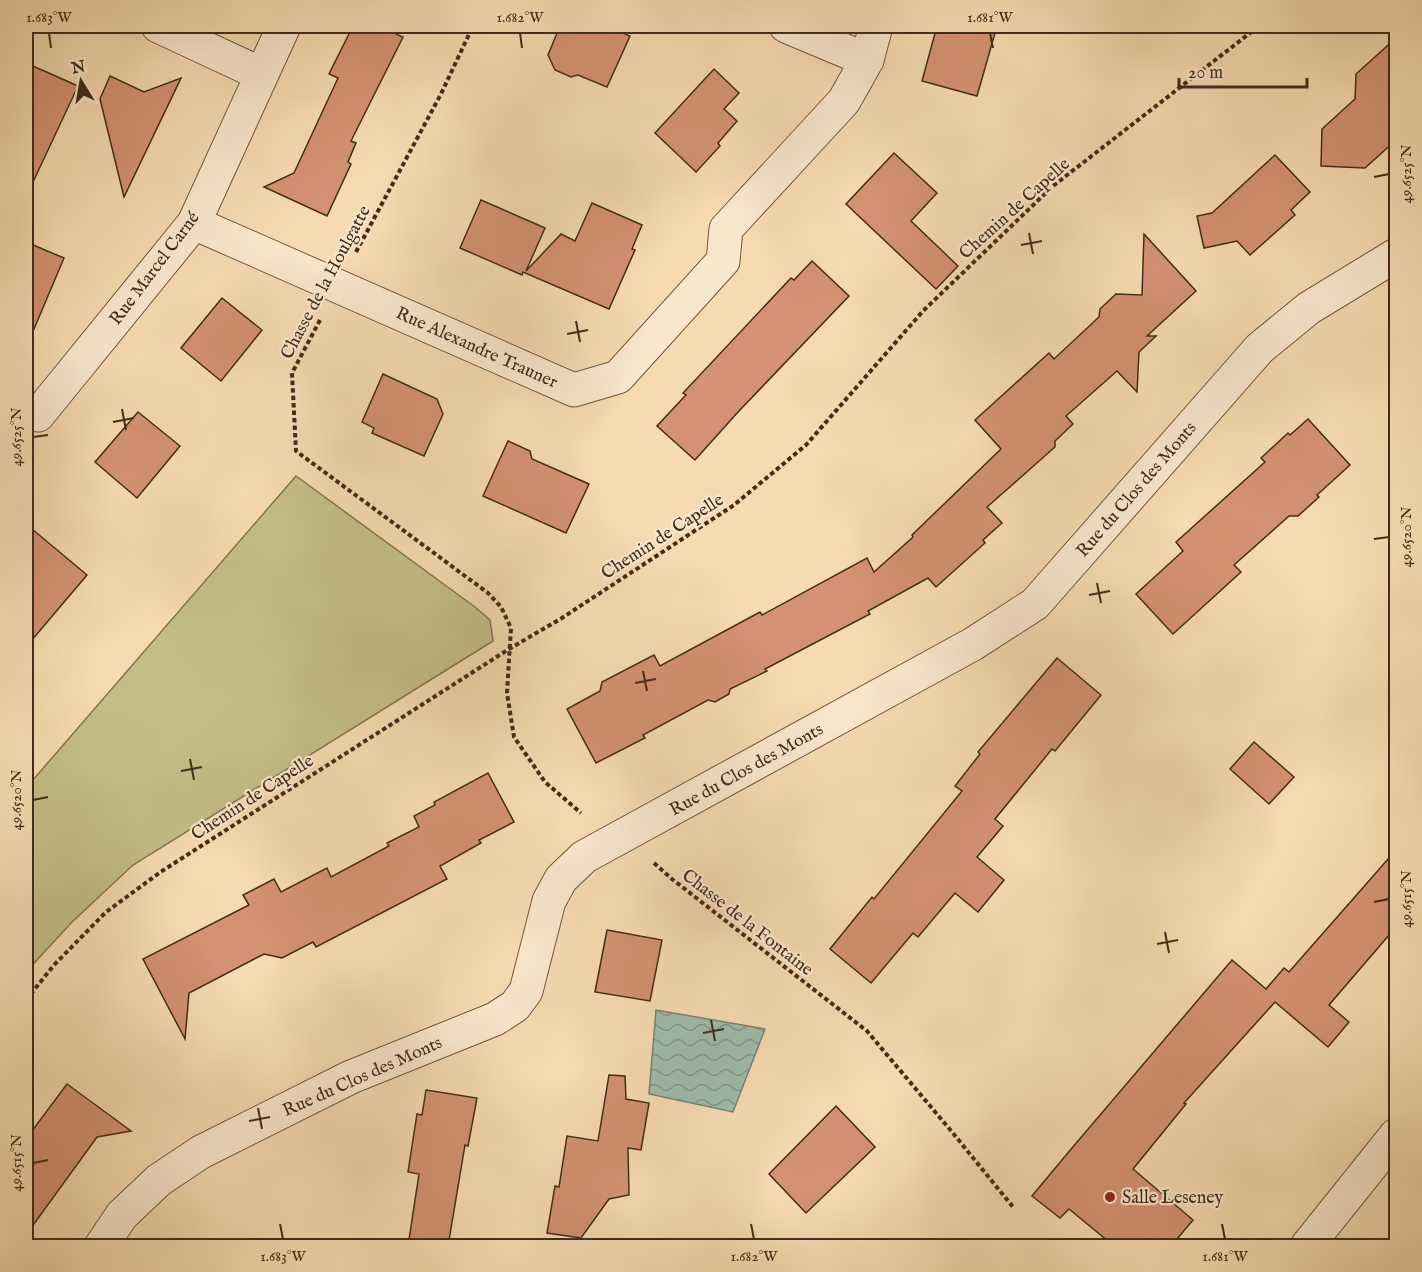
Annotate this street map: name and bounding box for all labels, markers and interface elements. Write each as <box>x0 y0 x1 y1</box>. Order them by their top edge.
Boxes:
text: 1.683°W <box>26 8 73 27</box>
text: 1.682°W <box>496 8 544 27</box>
text: 1.681°W <box>967 8 1014 27</box>
north arrow <box>51 51 111 111</box>
scale bar <box>1179 51 1306 89</box>
text: N <box>69 57 87 80</box>
text: 20 m <box>1188 62 1223 85</box>
text: 49.6525°N <box>1397 144 1416 204</box>
street label: Chemin de Capelle <box>955 153 1075 265</box>
street label: Chasse de la Houlgatte <box>276 202 377 363</box>
street label: Rue Marcel Carné <box>105 208 205 330</box>
street label: Rue Alexandre Trauner <box>392 302 561 395</box>
text: 49.6525°N <box>7 407 26 467</box>
street label: Rue du Clos des Monts <box>1072 417 1202 563</box>
street label: Chemin de Capelle <box>597 489 728 585</box>
text: 49.6520°N <box>1397 506 1416 567</box>
street label: Rue du Clos des Monts <box>666 719 828 822</box>
street label: Chemin de Capelle <box>187 750 318 846</box>
text: 49.6520°N <box>7 769 26 830</box>
street label: Chasse de la Fontaine <box>677 865 817 982</box>
text: 49.6515°N <box>1397 870 1416 928</box>
street label: Rue du Clos des Monts <box>279 1032 446 1123</box>
text: 49.6515°N <box>7 1134 26 1192</box>
place label: Salle Leseney <box>1122 1187 1224 1210</box>
marker: Salle Leseney <box>1103 1190 1117 1204</box>
text: 1.683°W <box>260 1247 307 1266</box>
text: 1.682°W <box>730 1247 778 1266</box>
text: 1.681°W <box>1202 1247 1249 1266</box>

